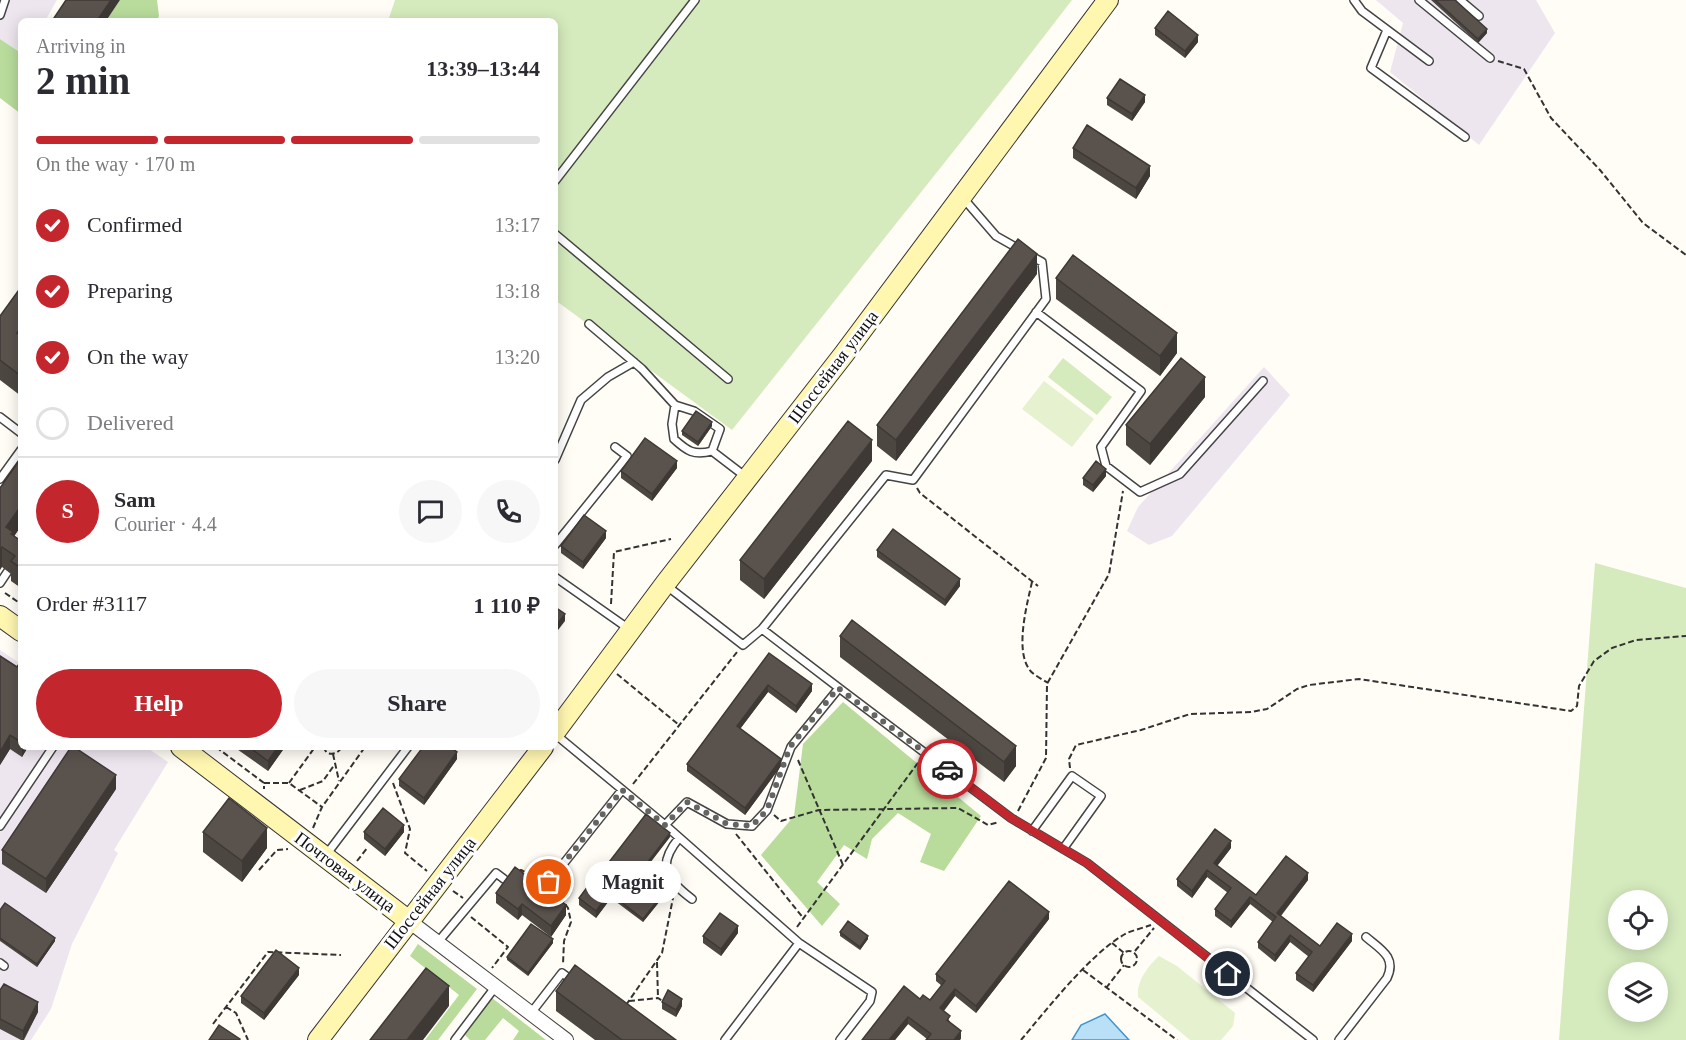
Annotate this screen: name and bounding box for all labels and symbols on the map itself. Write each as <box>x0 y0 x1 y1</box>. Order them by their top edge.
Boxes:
street label: Шоссейная улица <box>784 307 882 427</box>
courier <box>917 739 977 799</box>
street label: Почтовая улица <box>291 828 399 916</box>
street label: Шоссейная улица <box>380 833 480 953</box>
pin <box>523 856 574 907</box>
callout: Magnit <box>585 861 681 903</box>
pin <box>1202 948 1253 999</box>

